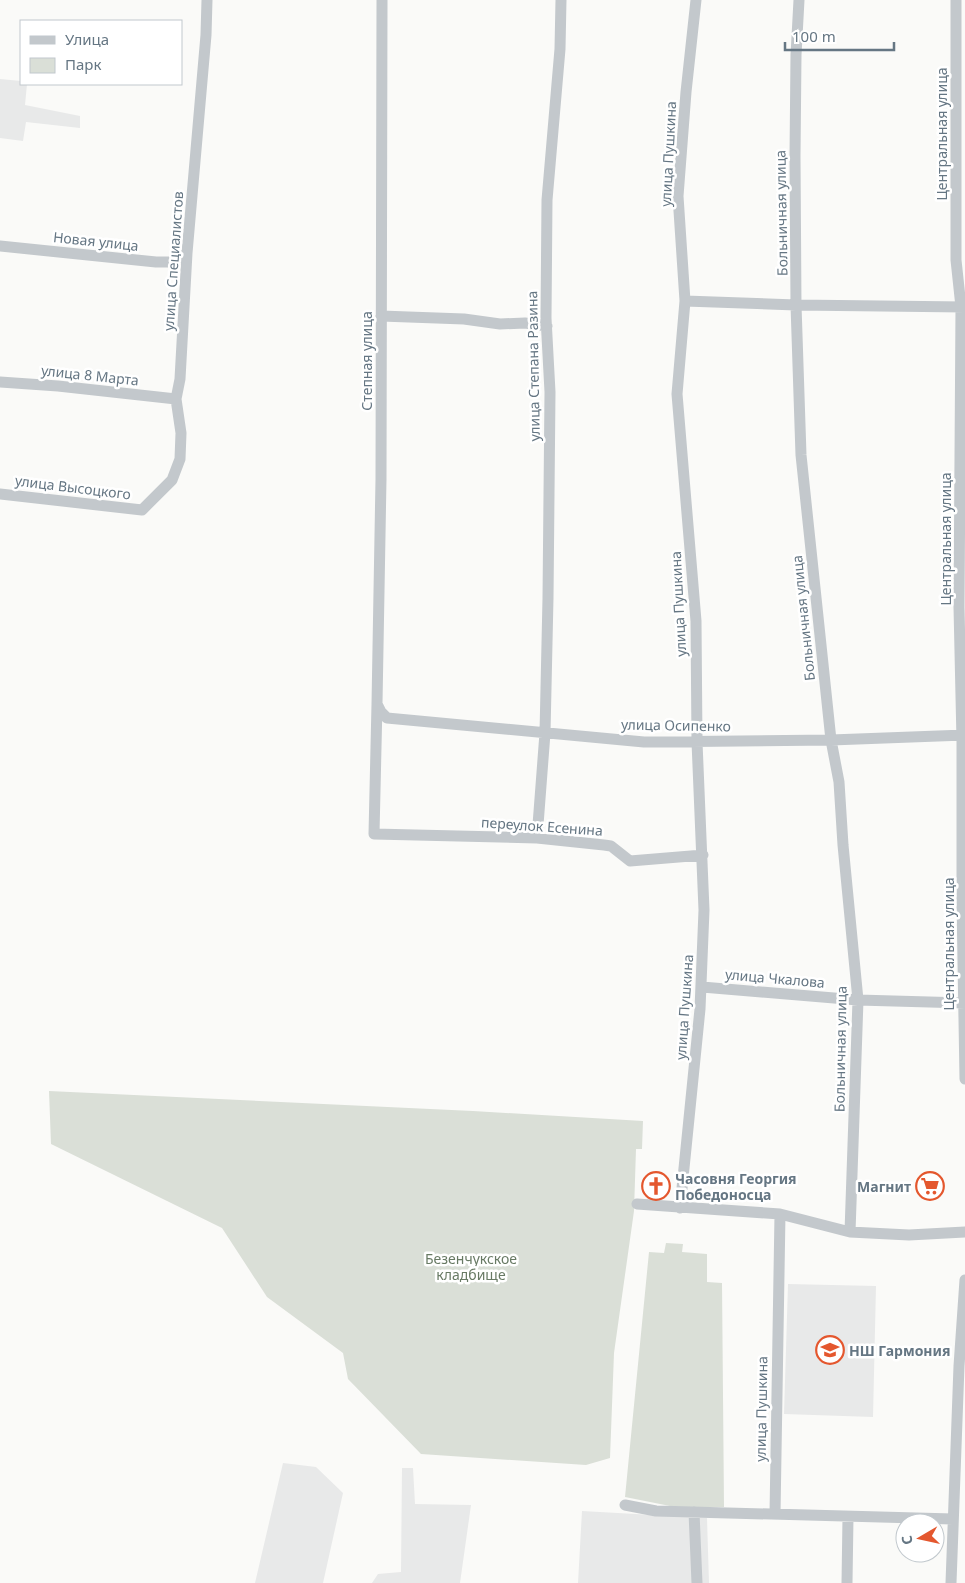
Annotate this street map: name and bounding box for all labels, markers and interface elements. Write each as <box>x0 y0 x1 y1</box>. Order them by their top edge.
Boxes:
legend <box>20 20 182 85</box>
scale bar <box>785 20 894 52</box>
text: 100 m <box>792 26 836 46</box>
text: Улица <box>65 29 109 49</box>
text: Парк <box>65 54 101 74</box>
street label: Центральная улица <box>932 67 951 201</box>
street label: улица Пушкина <box>656 101 680 207</box>
street label: Больничная улица <box>770 150 792 276</box>
street label: улица Специалистов <box>159 190 187 331</box>
street label: Новая улица <box>52 227 140 255</box>
street label: улица Степана Разина <box>522 291 544 441</box>
street label: Степная улица <box>357 311 376 411</box>
street label: улица 8 Марта <box>40 360 140 390</box>
street label: улица Высоцкого <box>14 470 132 504</box>
street label: Центральная улица <box>936 472 955 606</box>
street label: улица Пушкина <box>666 551 690 657</box>
street label: Больничная улица <box>787 554 819 682</box>
street label: улица Осипенко <box>621 715 731 735</box>
street label: переулок Есенина <box>481 812 603 840</box>
street label: Центральная улица <box>939 877 958 1011</box>
street label: улица Пушкина <box>671 954 697 1060</box>
street label: улица Чкалова <box>724 964 826 992</box>
street label: Больничная улица <box>829 986 851 1112</box>
place label: Часовня Георгия Победоносца <box>675 1169 797 1204</box>
church icon: Часовня Георгия Победоносца <box>641 1171 671 1201</box>
supermarket icon: Магнит <box>915 1171 945 1201</box>
place label: Магнит <box>857 1177 911 1196</box>
park label: Безенчукское кладбище <box>425 1249 517 1284</box>
school or university icon: НШ Гармония <box>815 1335 845 1365</box>
place label: НШ Гармония <box>849 1341 950 1360</box>
street label: улица Пушкина <box>751 1356 771 1462</box>
north arrow <box>895 1513 945 1563</box>
text: С <box>897 1534 917 1546</box>

